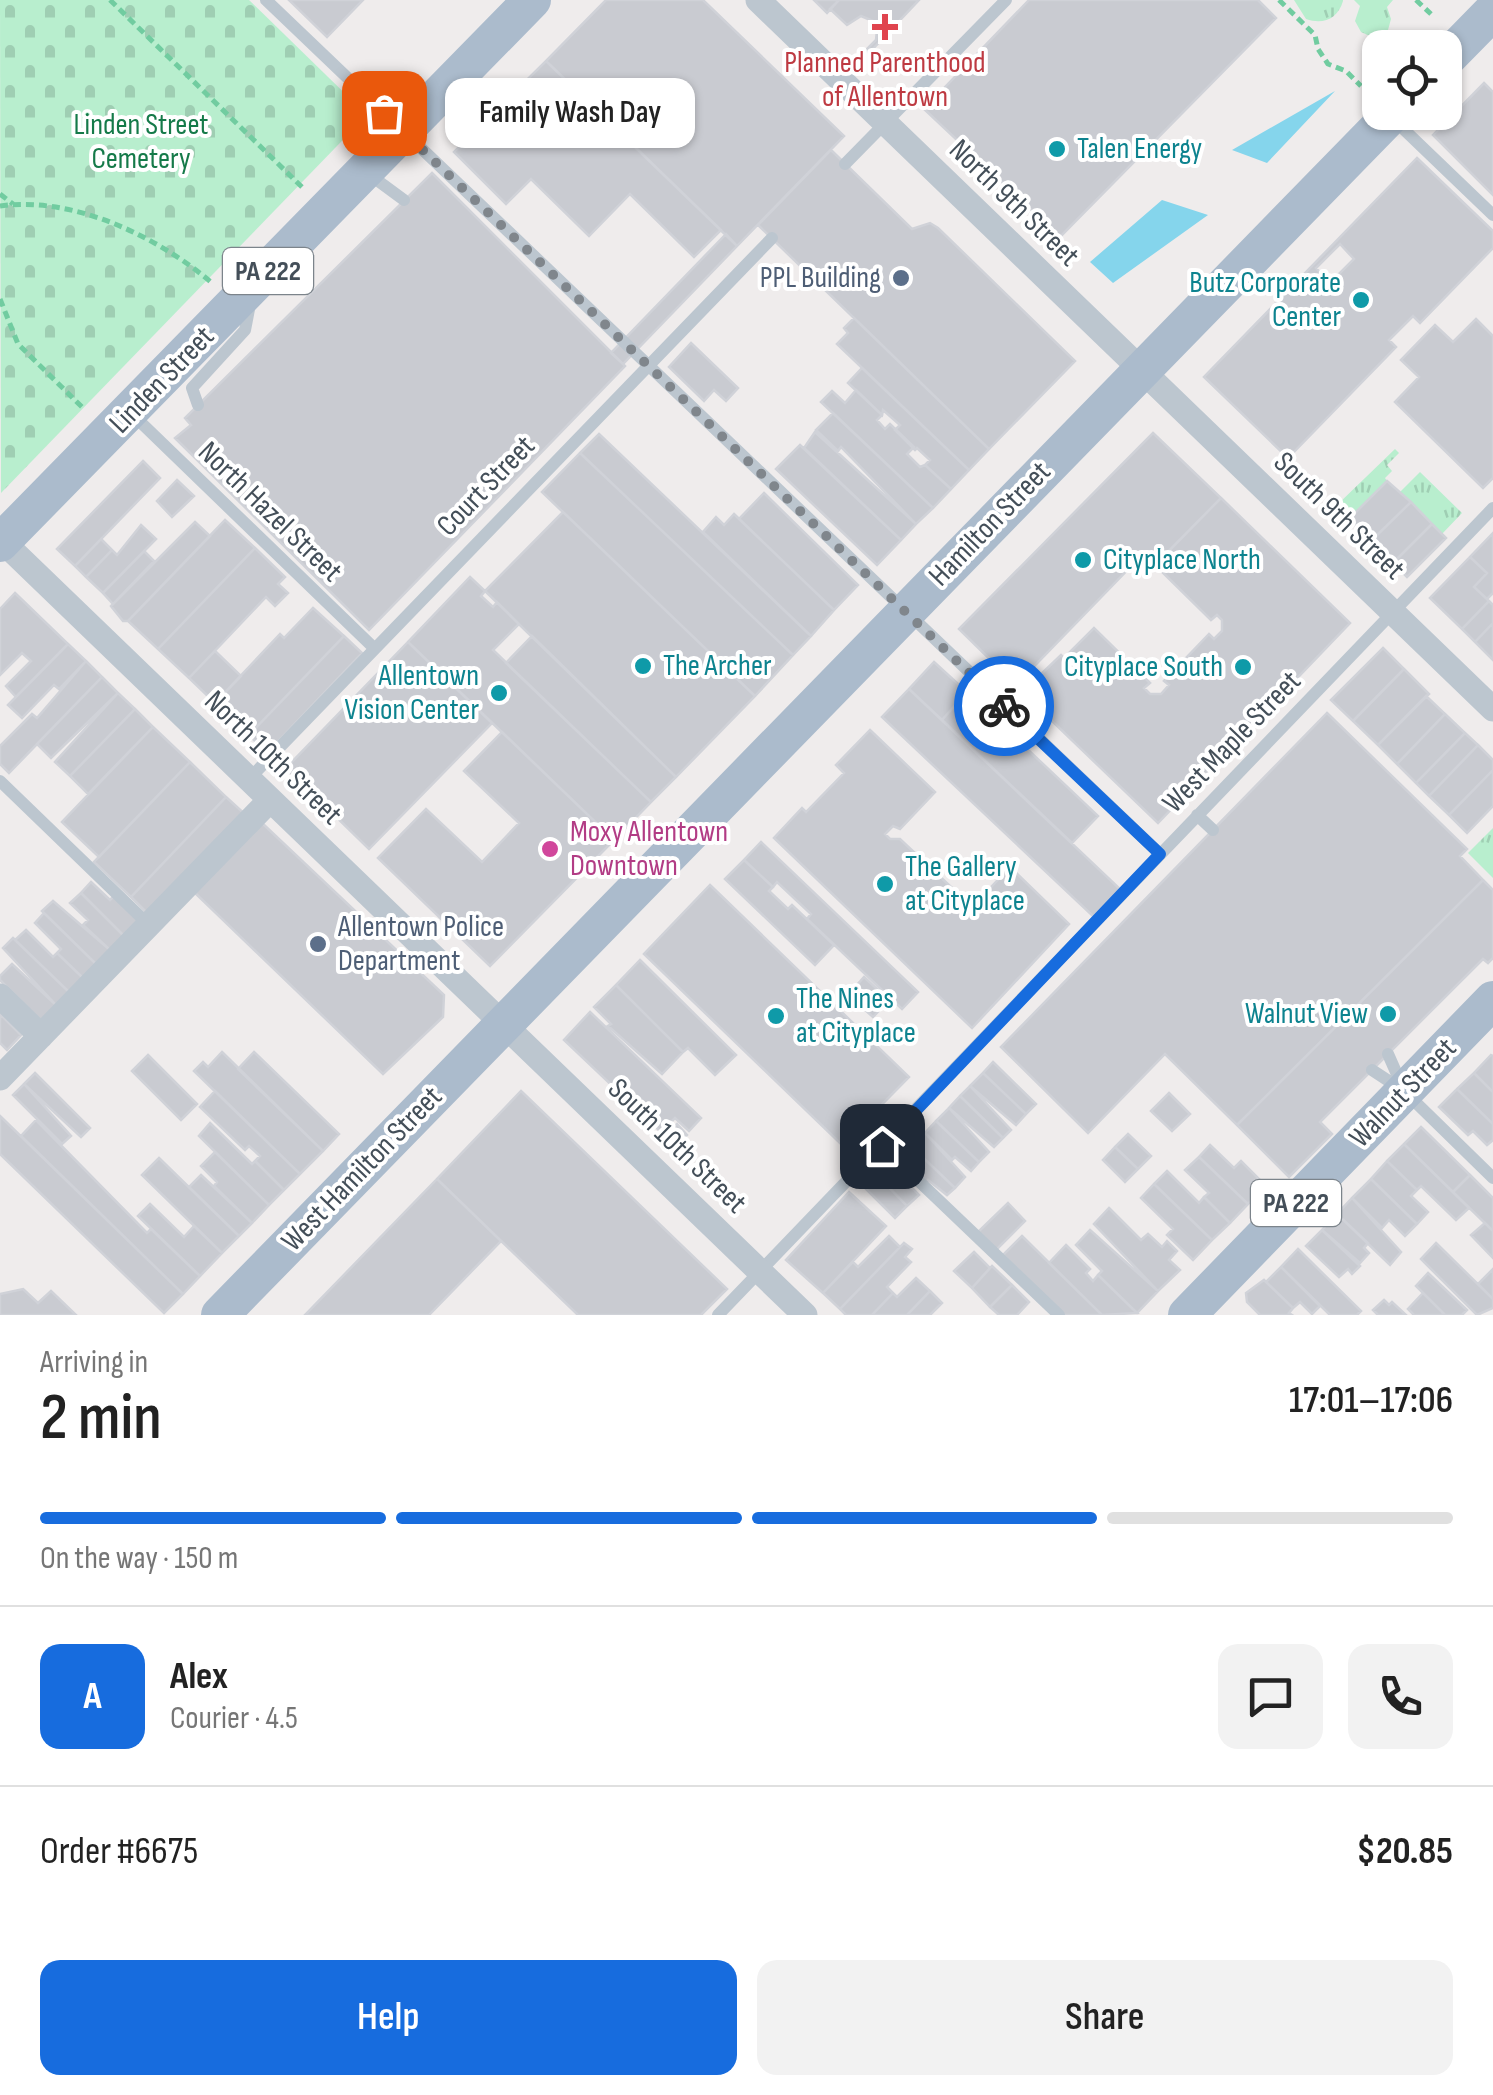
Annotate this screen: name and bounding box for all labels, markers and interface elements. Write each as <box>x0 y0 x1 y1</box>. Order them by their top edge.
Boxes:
marker: Planned Parenthood of Allentown <box>872 14 898 40</box>
map controls <box>1362 30 1462 130</box>
button: locate <box>1362 30 1462 130</box>
place label: Planned Parenthood of Allentown <box>784 45 986 115</box>
pin <box>342 71 427 156</box>
callout: Family Wash Day <box>444 78 694 148</box>
icon: bag <box>357 86 412 141</box>
text: Family Wash Day <box>479 93 661 132</box>
park label: Linden Street Cemetery <box>74 107 209 177</box>
place label: Talen Energy <box>1077 131 1203 167</box>
street label: North 9th Street <box>941 132 1087 274</box>
marker: Talen Energy <box>1046 138 1068 160</box>
road number: PA 222 <box>223 248 313 294</box>
place label: PPL Building <box>760 260 881 296</box>
place label: Butz Corporate Center <box>1189 265 1341 335</box>
marker: PPL Building <box>890 267 912 289</box>
marker: Butz Corporate Center <box>1350 289 1372 311</box>
street label: Linden Street <box>102 319 222 441</box>
street label: Court Street <box>429 428 543 544</box>
street label: North Hazel Street <box>190 434 350 590</box>
street label: South 9th Street <box>1266 445 1412 587</box>
street label: Hamilton Street <box>922 454 1058 594</box>
place label: Cityplace North <box>1103 542 1261 578</box>
marker: Cityplace North <box>1072 549 1094 571</box>
place label: The Archer <box>663 648 772 684</box>
place label: Cityplace South <box>1064 649 1223 685</box>
marker: The Archer <box>632 655 654 677</box>
courier <box>954 656 1054 756</box>
marker: Cityplace South <box>1232 656 1254 678</box>
place label: Allentown Vision Center <box>345 658 479 728</box>
street label: West Maple Street <box>1155 664 1309 820</box>
icon: bike <box>977 679 1032 734</box>
marker: Allentown Vision Center <box>488 682 510 704</box>
street label: North 10th Street <box>197 683 349 833</box>
place label: Moxy Allentown Downtown <box>570 814 728 884</box>
marker: Moxy Allentown Downtown <box>539 838 561 860</box>
place label: The Gallery at Cityplace <box>905 849 1025 919</box>
marker: The Gallery at Cityplace <box>874 873 896 895</box>
place label: Allentown Police Department <box>337 909 504 979</box>
marker: Allentown Police Department <box>307 933 329 955</box>
place label: The Nines at Cityplace <box>796 981 916 1051</box>
place label: Walnut View <box>1245 996 1368 1032</box>
marker: Walnut View <box>1377 1003 1399 1025</box>
marker: The Nines at Cityplace <box>765 1005 787 1027</box>
street label: Walnut Street <box>1342 1031 1464 1155</box>
street label: South 10th Street <box>600 1071 754 1221</box>
street label: West Hamilton Street <box>274 1079 450 1259</box>
pin <box>840 1104 925 1189</box>
icon: home <box>855 1119 910 1174</box>
road number: PA 222 <box>1251 1180 1341 1226</box>
text: Arriving in <box>40 1343 148 1382</box>
text: 17:01–17:06 <box>1289 1378 1453 1423</box>
text: 2 min <box>40 1380 162 1458</box>
text: On the way · 150 m <box>40 1539 238 1578</box>
button: chat <box>1218 1644 1323 1749</box>
button: phone <box>1348 1644 1453 1749</box>
text: Alex <box>170 1654 228 1699</box>
text: A <box>83 1674 102 1719</box>
text: Courier · 4.5 <box>170 1699 298 1738</box>
text: Order #6675 <box>40 1829 198 1874</box>
text: $20.85 <box>1357 1829 1453 1874</box>
button: Help <box>40 1960 737 2075</box>
button: Share <box>757 1960 1453 2075</box>

